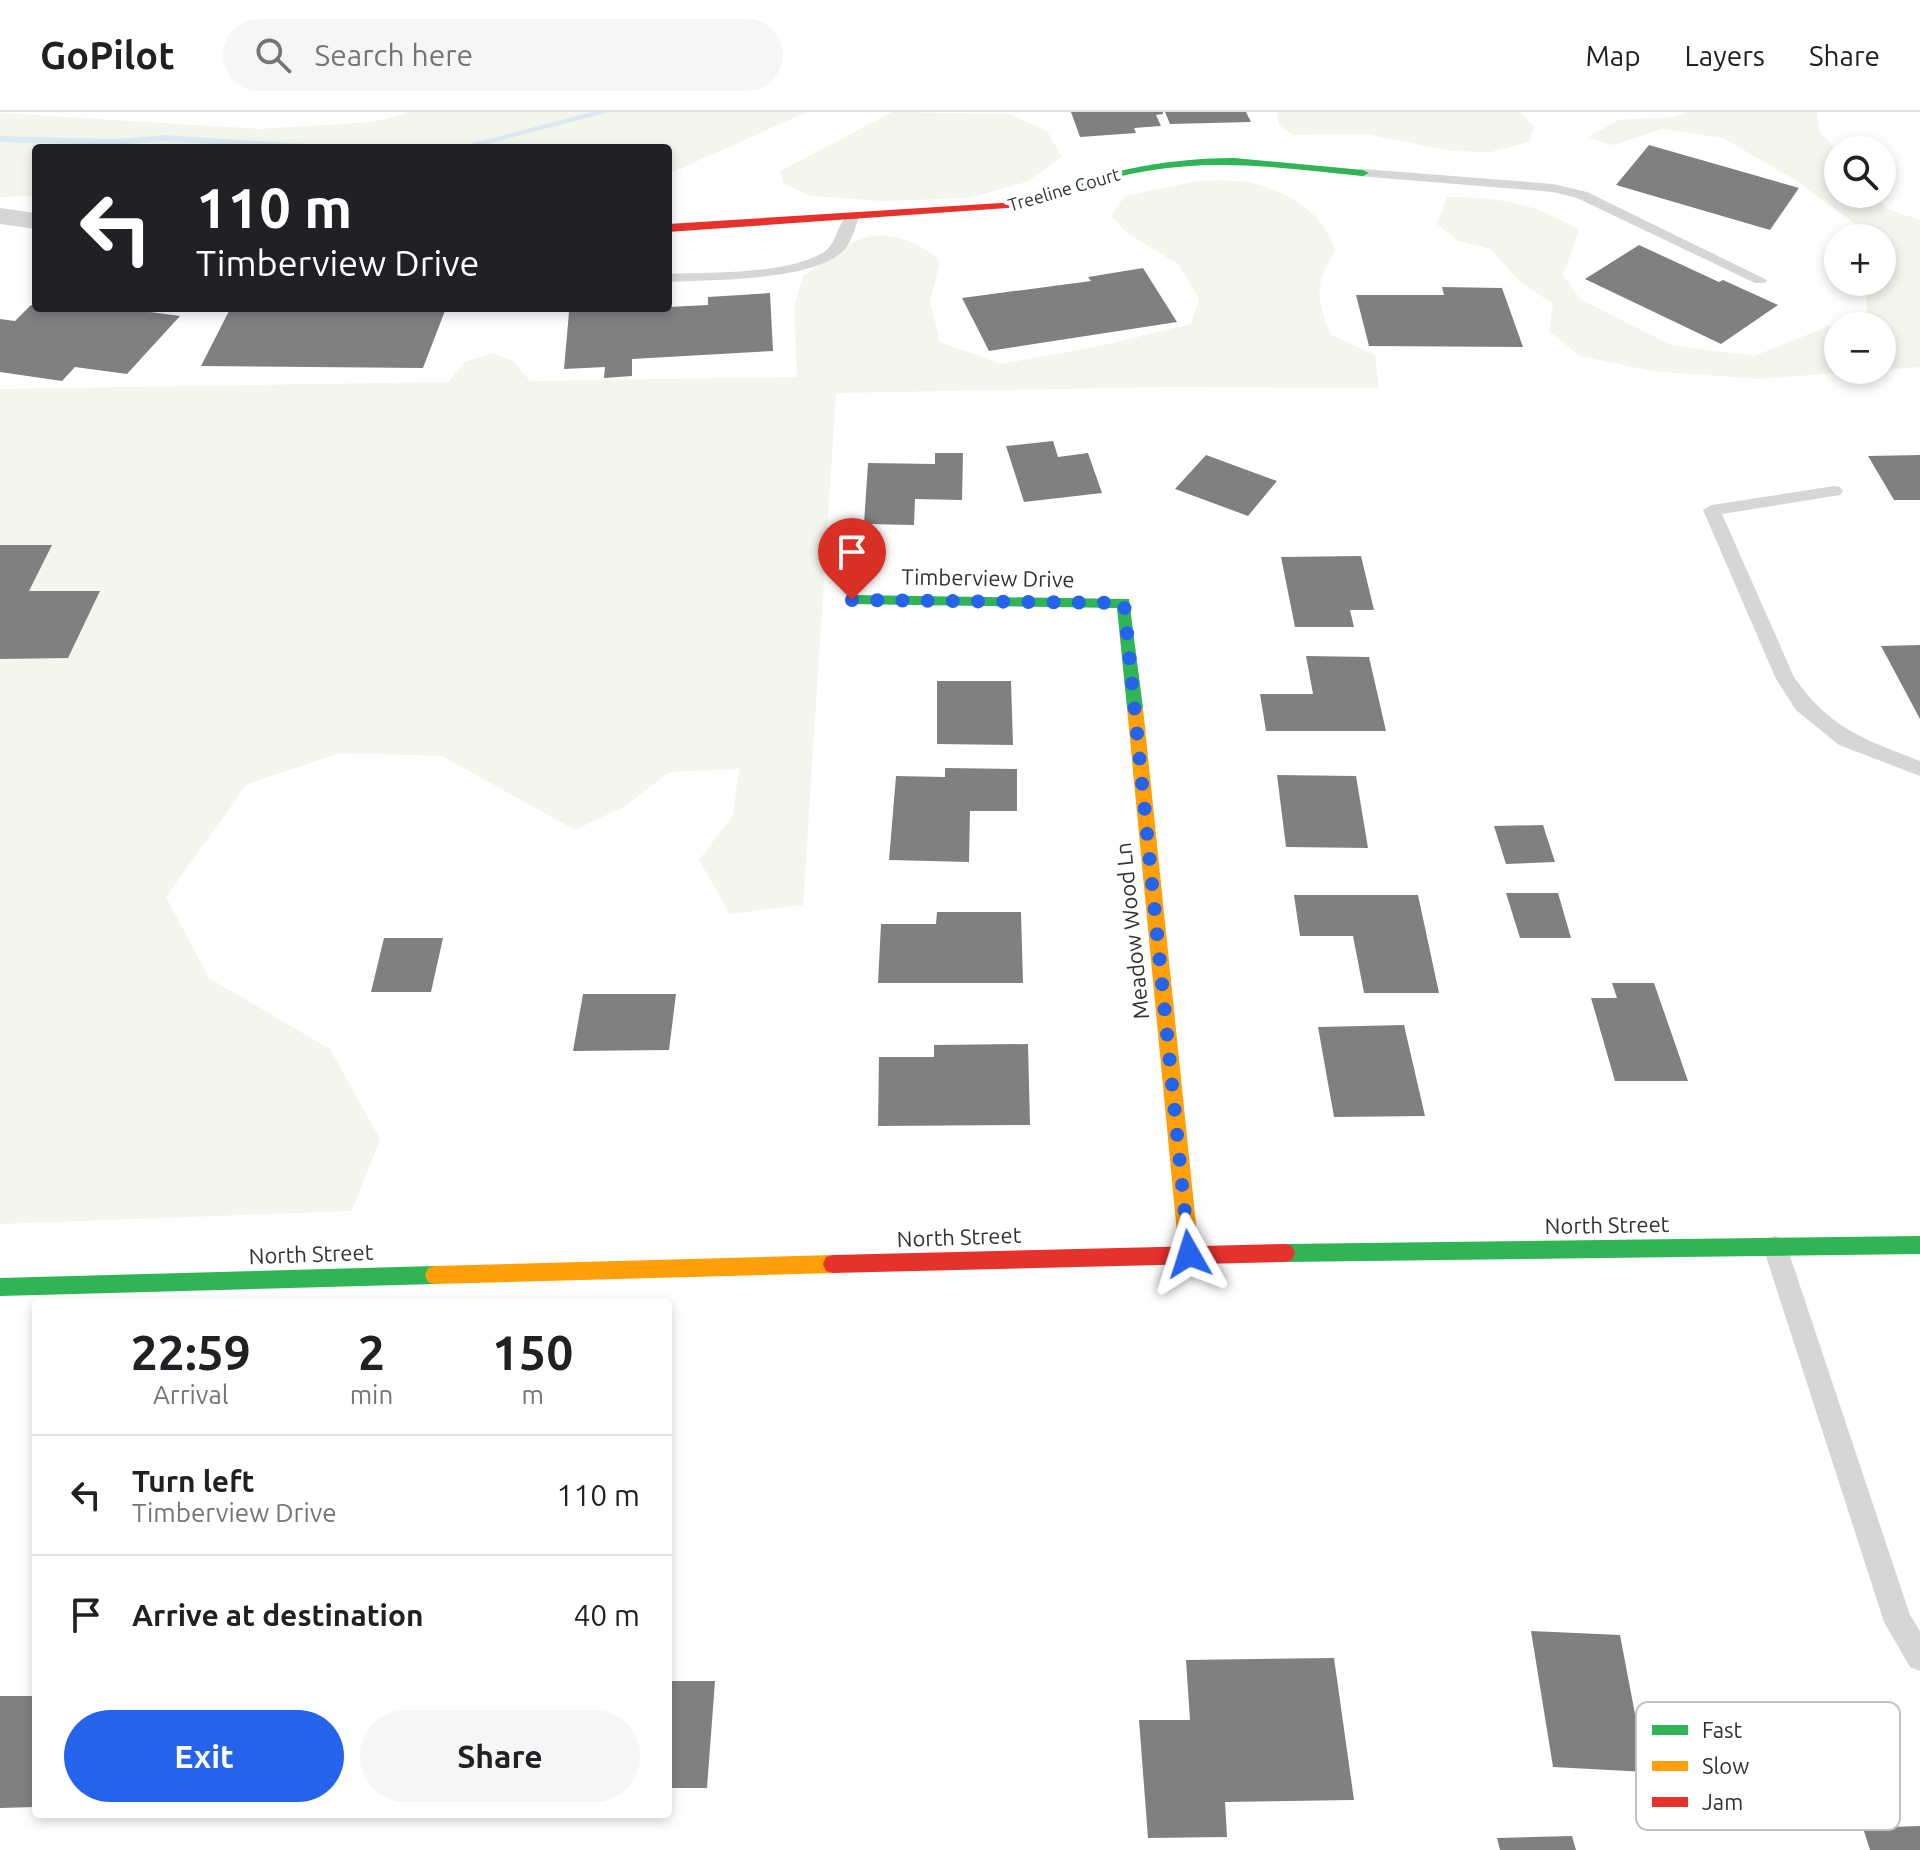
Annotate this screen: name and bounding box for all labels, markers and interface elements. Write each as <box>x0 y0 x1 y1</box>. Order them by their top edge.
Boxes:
search box <box>223 19 783 91</box>
icon: search <box>251 33 295 77</box>
text: GoPilot <box>40 34 175 76</box>
text: Search here <box>315 38 473 72</box>
text: Map <box>1585 40 1641 71</box>
text: Layers <box>1685 40 1765 71</box>
text: Share <box>1809 40 1880 71</box>
map controls <box>1824 136 1896 384</box>
button: search <box>1824 136 1896 208</box>
street label: Treeline Court <box>1006 164 1122 215</box>
icon: left <box>64 176 168 280</box>
text: 110 m <box>196 176 352 239</box>
button: + <box>1824 224 1896 296</box>
text: Timberview Drive <box>196 242 479 283</box>
button: − <box>1824 312 1896 384</box>
pin <box>818 518 886 600</box>
icon: arrive <box>830 530 874 574</box>
street label: Timberview Drive <box>901 563 1075 592</box>
street label: Meadow Wood Ln <box>1110 841 1153 1021</box>
street label: North Street <box>1544 1211 1670 1238</box>
position arrow <box>1147 1212 1231 1296</box>
street label: North Street <box>896 1222 1022 1251</box>
street label: North Street <box>248 1239 374 1268</box>
text: 22:59 <box>131 1325 251 1379</box>
text: 2 <box>358 1325 385 1379</box>
text: 150 <box>492 1325 573 1379</box>
text: Arrival <box>153 1380 229 1409</box>
text: min <box>350 1380 393 1409</box>
text: m <box>521 1380 544 1409</box>
text: Turn left <box>132 1464 254 1498</box>
icon: left <box>64 1473 108 1517</box>
text: 110 m <box>556 1478 640 1512</box>
text: Timberview Drive <box>132 1498 337 1527</box>
icon: arrive <box>64 1593 108 1637</box>
text: Arrive at destination <box>132 1598 424 1632</box>
text: 40 m <box>573 1598 640 1632</box>
legend <box>1636 1702 1900 1830</box>
button: Exit <box>64 1710 344 1802</box>
button: Share <box>360 1710 640 1802</box>
text: Fast <box>1702 1717 1743 1742</box>
text: Slow <box>1702 1753 1749 1778</box>
text: Jam <box>1702 1789 1743 1814</box>

